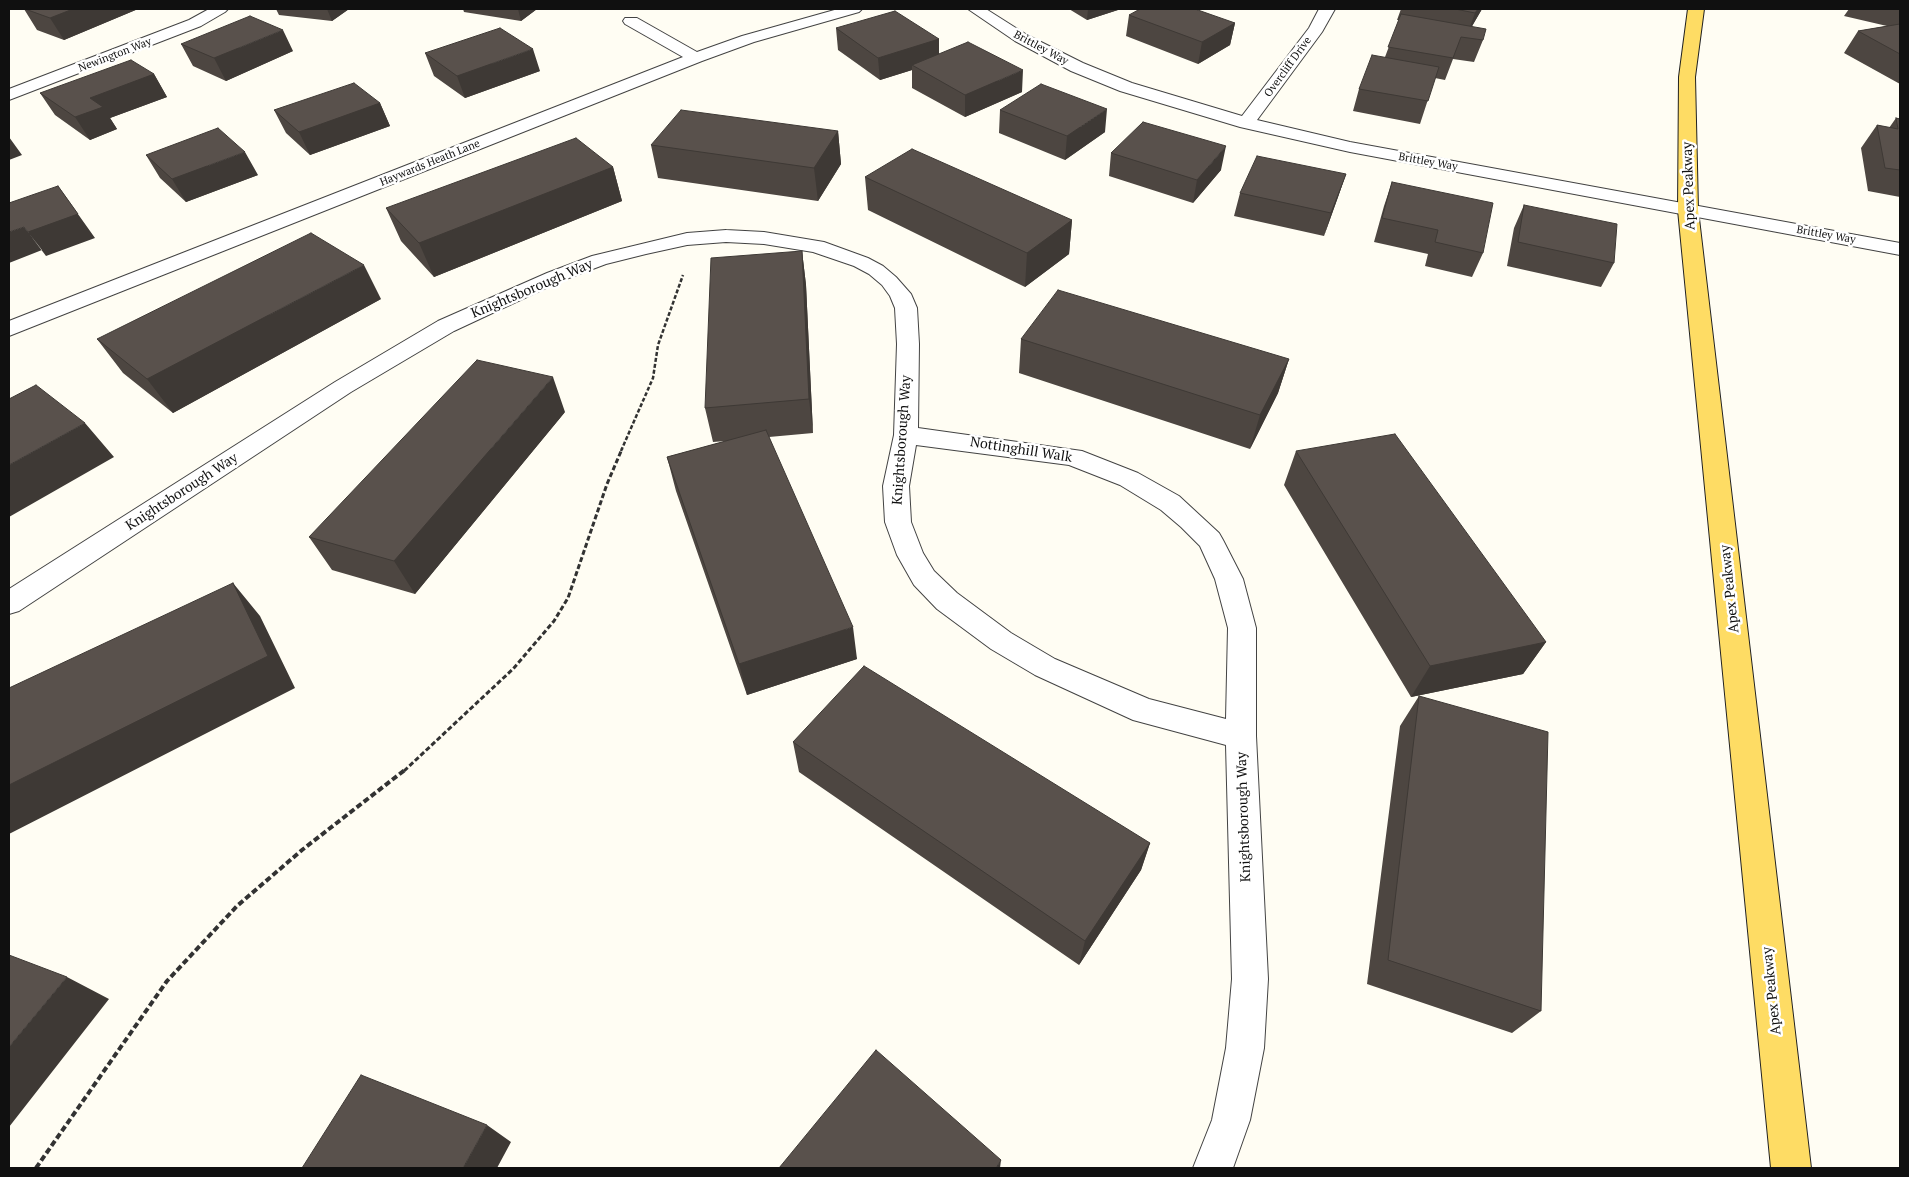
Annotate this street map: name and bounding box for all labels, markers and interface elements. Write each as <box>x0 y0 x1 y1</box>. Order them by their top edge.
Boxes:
street label: Brittley Way <box>1011 28 1071 68</box>
street label: Overcliff Drive <box>1262 34 1314 100</box>
street label: Newington Way <box>77 35 153 75</box>
street label: Haywards Heath Lane <box>378 137 482 189</box>
street label: Apex Peakway <box>1679 141 1699 231</box>
street label: Brittley Way <box>1397 150 1459 174</box>
street label: Brittley Way <box>1795 223 1857 247</box>
street label: Knightsborough Way <box>469 256 595 322</box>
street label: Knightsborough Way <box>889 374 915 506</box>
street label: Nottinghill Walk <box>969 434 1073 466</box>
street label: Knightsborough Way <box>123 449 241 535</box>
street label: Apex Peakway <box>1717 544 1743 634</box>
street label: Knightsborough Way <box>1233 752 1255 882</box>
street label: Apex Peakway <box>1759 946 1785 1036</box>

